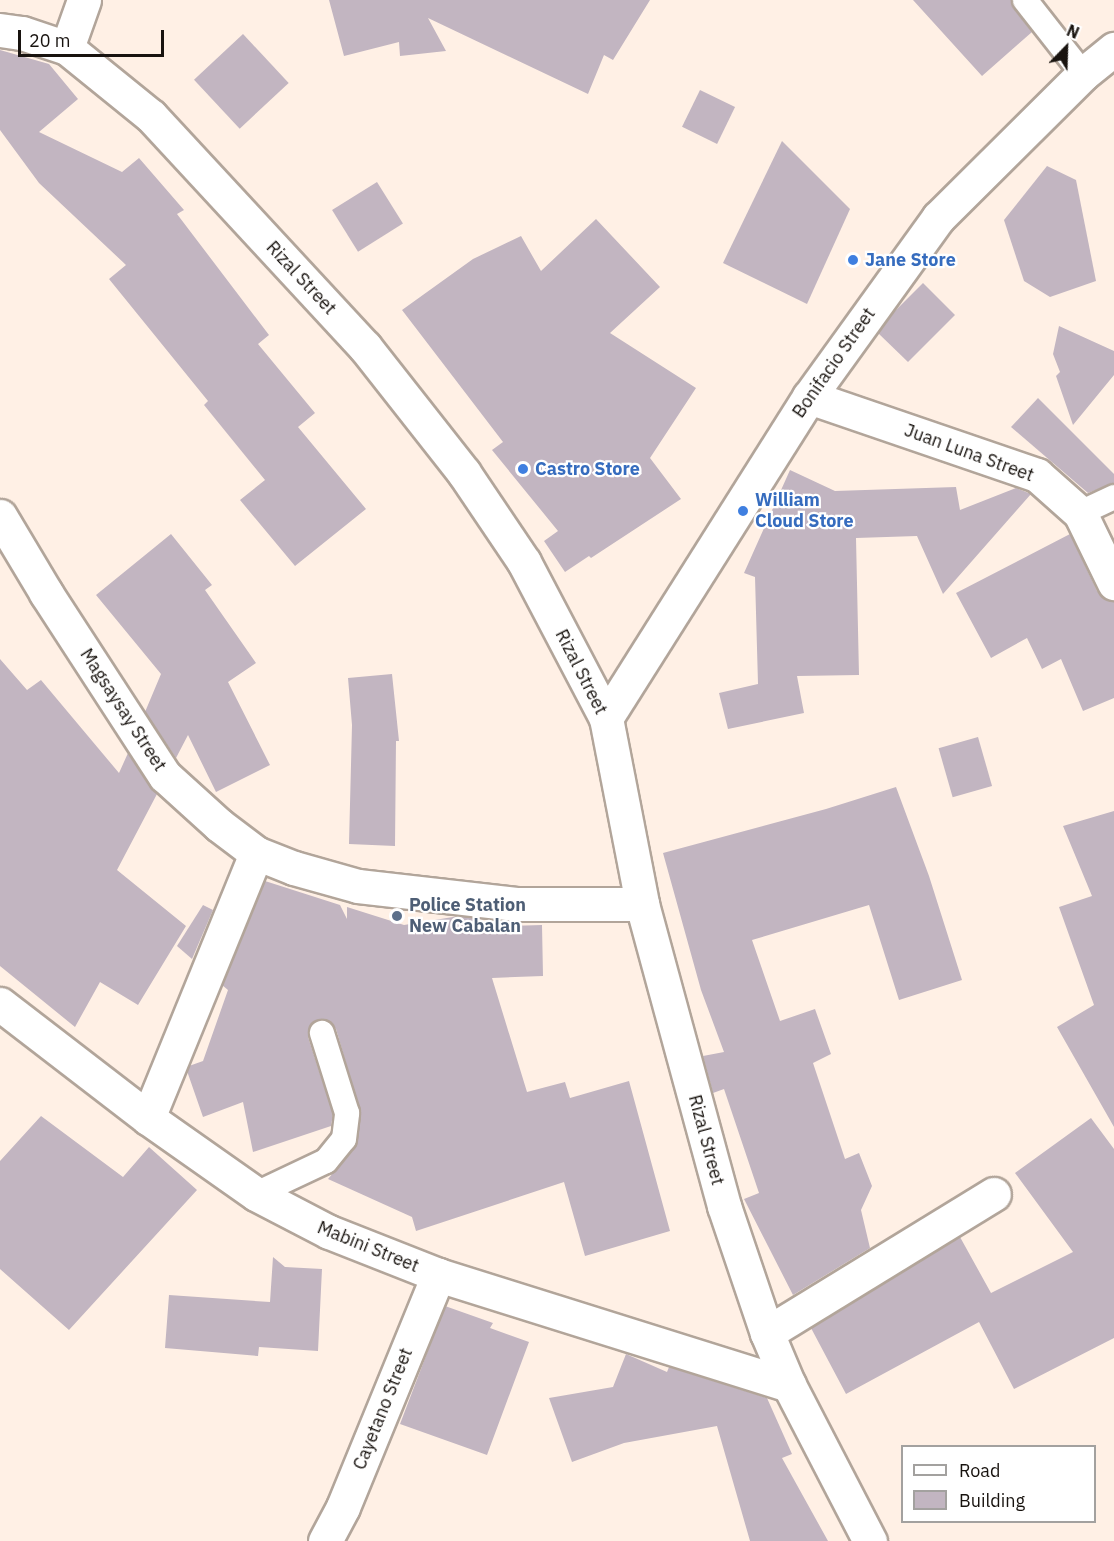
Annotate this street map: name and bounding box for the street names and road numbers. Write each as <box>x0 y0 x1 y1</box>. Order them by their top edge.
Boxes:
street label: Rizal Street <box>262 237 340 319</box>
street label: Bonifacio Street <box>788 304 880 422</box>
street label: Juan Luna Street <box>901 420 1037 486</box>
street label: Rizal Street <box>550 626 612 718</box>
street label: Magsaysay Street <box>75 645 171 775</box>
street label: Rizal Street <box>684 1093 728 1187</box>
street label: Mabini Street <box>314 1217 422 1277</box>
street label: Cayetano Street <box>349 1345 417 1473</box>

